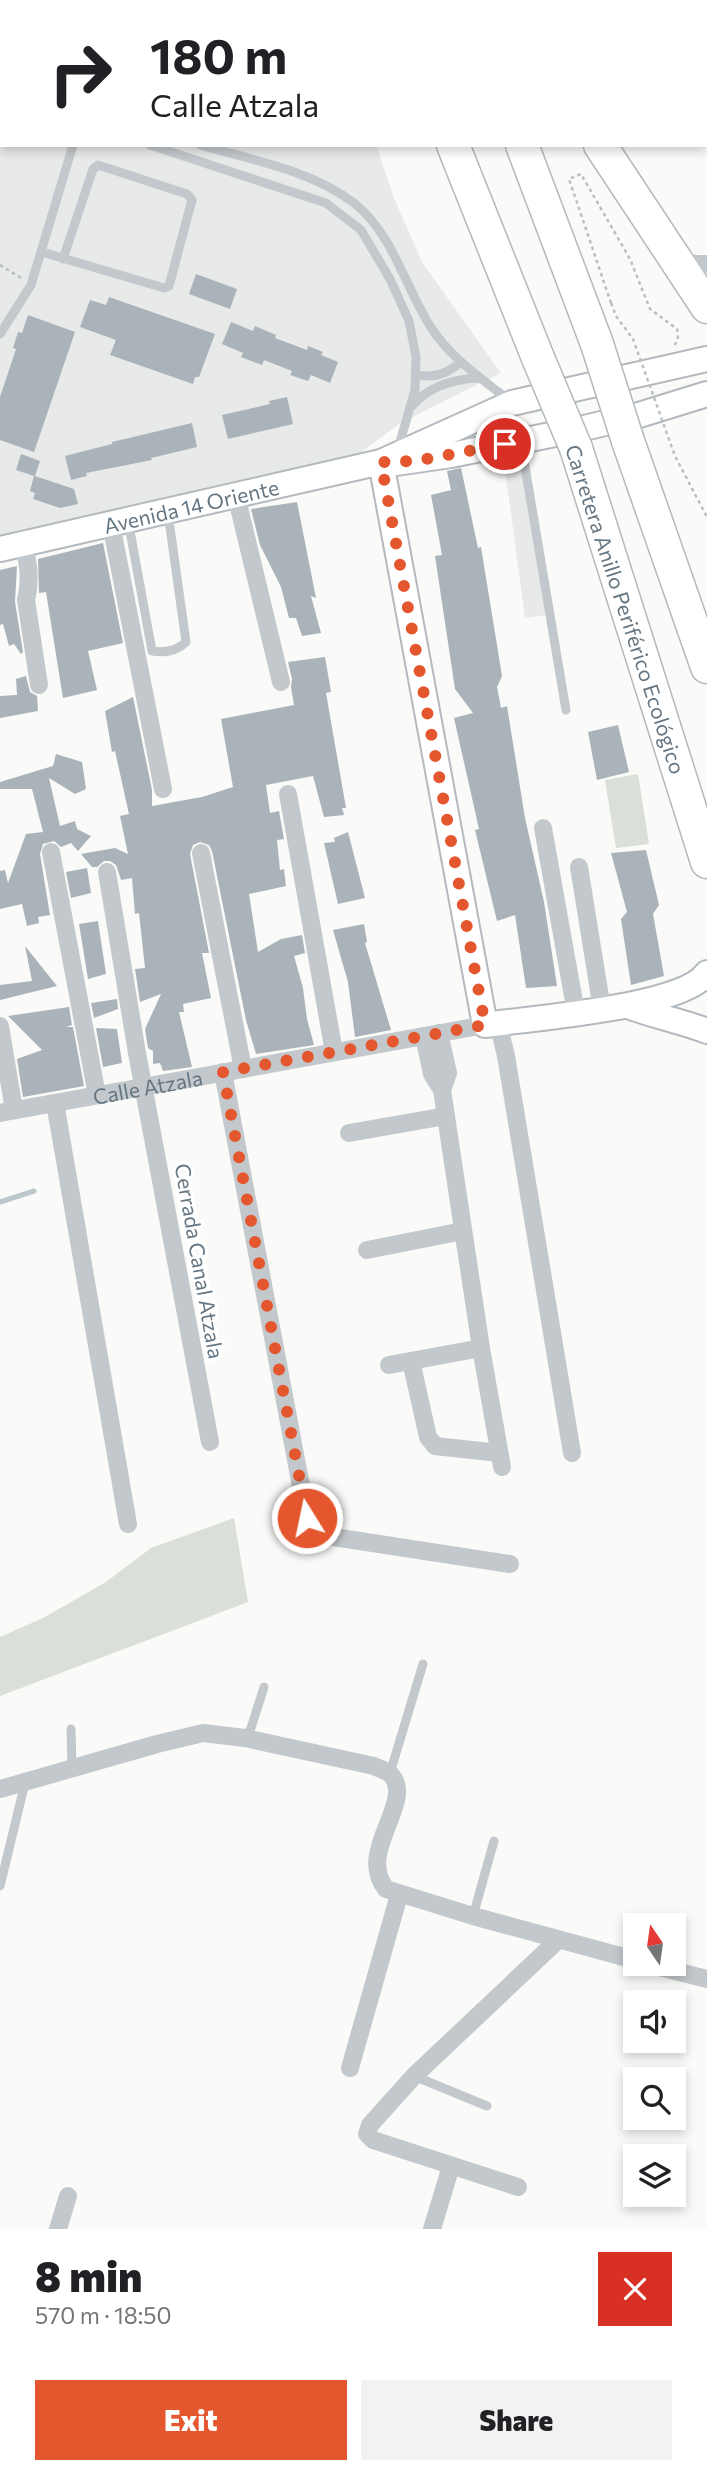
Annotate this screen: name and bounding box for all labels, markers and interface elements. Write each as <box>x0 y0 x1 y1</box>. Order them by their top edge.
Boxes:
text: 180 m <box>150 24 287 84</box>
icon: right <box>35 28 126 119</box>
text: Calle Atzala <box>150 84 319 124</box>
pin <box>475 414 535 474</box>
icon: arrive <box>486 425 524 463</box>
street label: Carretera Anillo Periférico Ecológico <box>561 441 691 777</box>
street label: Avenida 14 Oriente <box>101 473 281 537</box>
street label: Calle Atzala <box>91 1064 205 1108</box>
street label: Cerrada Canal Atzala <box>171 1161 229 1361</box>
position arrow <box>270 1481 344 1555</box>
north arrow <box>623 1913 686 1976</box>
map controls <box>623 1913 686 2207</box>
button: sound <box>623 1990 686 2053</box>
button: search <box>623 2067 686 2130</box>
button: layers <box>623 2144 686 2207</box>
text: 8 min <box>35 2249 143 2301</box>
button: close <box>598 2252 672 2326</box>
text: 570 m · 18:50 <box>35 2301 171 2329</box>
button: Exit <box>35 2380 347 2460</box>
button: Share <box>361 2380 672 2460</box>

